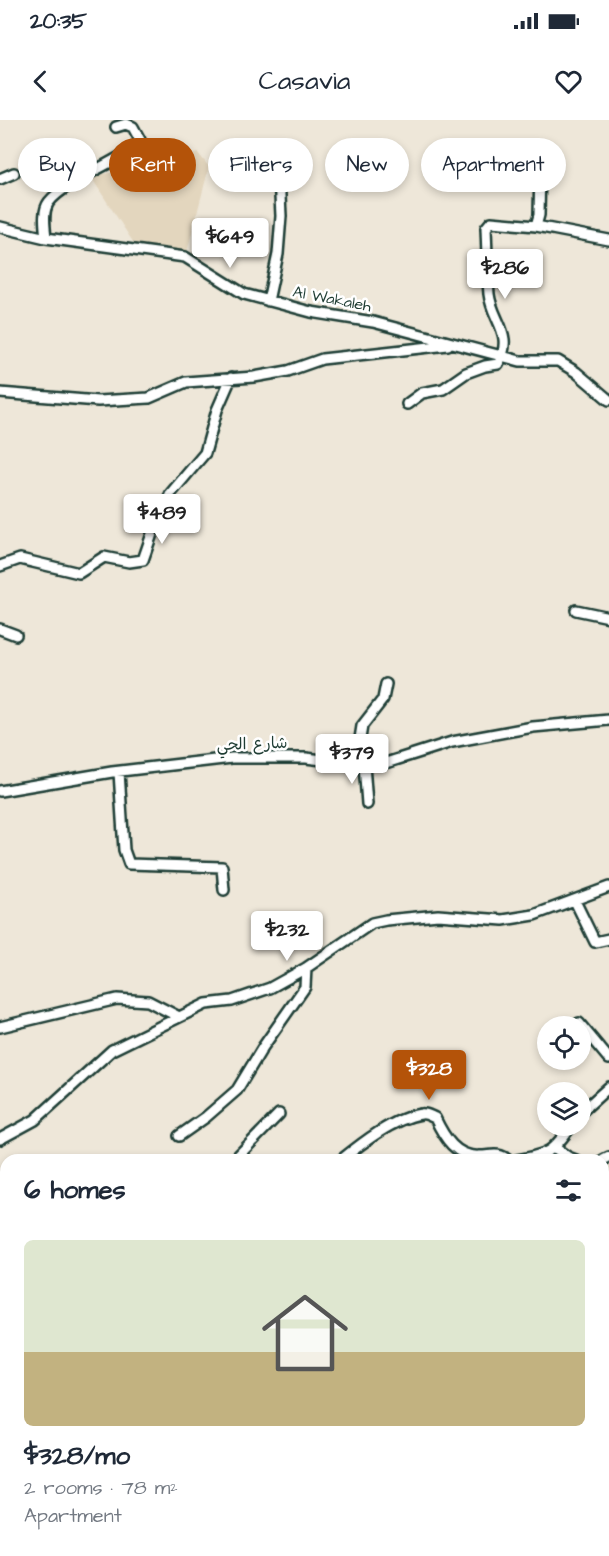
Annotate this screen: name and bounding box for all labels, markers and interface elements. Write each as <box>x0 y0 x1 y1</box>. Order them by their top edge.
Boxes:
text: 20:35 <box>30 6 87 37</box>
text: Casavia <box>259 62 350 100</box>
icon: back <box>24 65 57 98</box>
icon: heart <box>552 65 585 98</box>
chip: Buy <box>18 138 97 192</box>
chip: Rent <box>109 138 196 192</box>
chip: Filters <box>208 138 313 192</box>
chip: New <box>325 138 409 192</box>
chip: Apartment <box>421 138 566 192</box>
pin: $649 <box>194 218 266 269</box>
text: $649 <box>206 223 254 251</box>
pin: $286 <box>469 249 541 300</box>
text: $286 <box>481 254 529 282</box>
street label: Al Wakaleh <box>291 281 373 317</box>
pin: $489 <box>126 494 198 545</box>
text: $489 <box>137 499 187 527</box>
street label: شارع الحي <box>216 732 288 759</box>
pin: $379 <box>316 734 388 785</box>
text: $379 <box>330 739 375 767</box>
pin: $232 <box>251 911 323 962</box>
text: $232 <box>265 916 309 944</box>
map controls <box>537 1016 591 1136</box>
button: locate <box>537 1016 591 1070</box>
pin: $328 <box>393 1050 465 1101</box>
text: $328 <box>406 1055 452 1083</box>
button: layers <box>537 1082 591 1136</box>
text: 6 homes <box>24 1172 126 1208</box>
icon: filters <box>552 1174 585 1207</box>
icon: home <box>251 1279 359 1387</box>
text: $328/mo <box>24 1438 130 1474</box>
text: 2 rooms · 78 m² <box>24 1474 178 1502</box>
text: Apartment <box>24 1502 122 1530</box>

